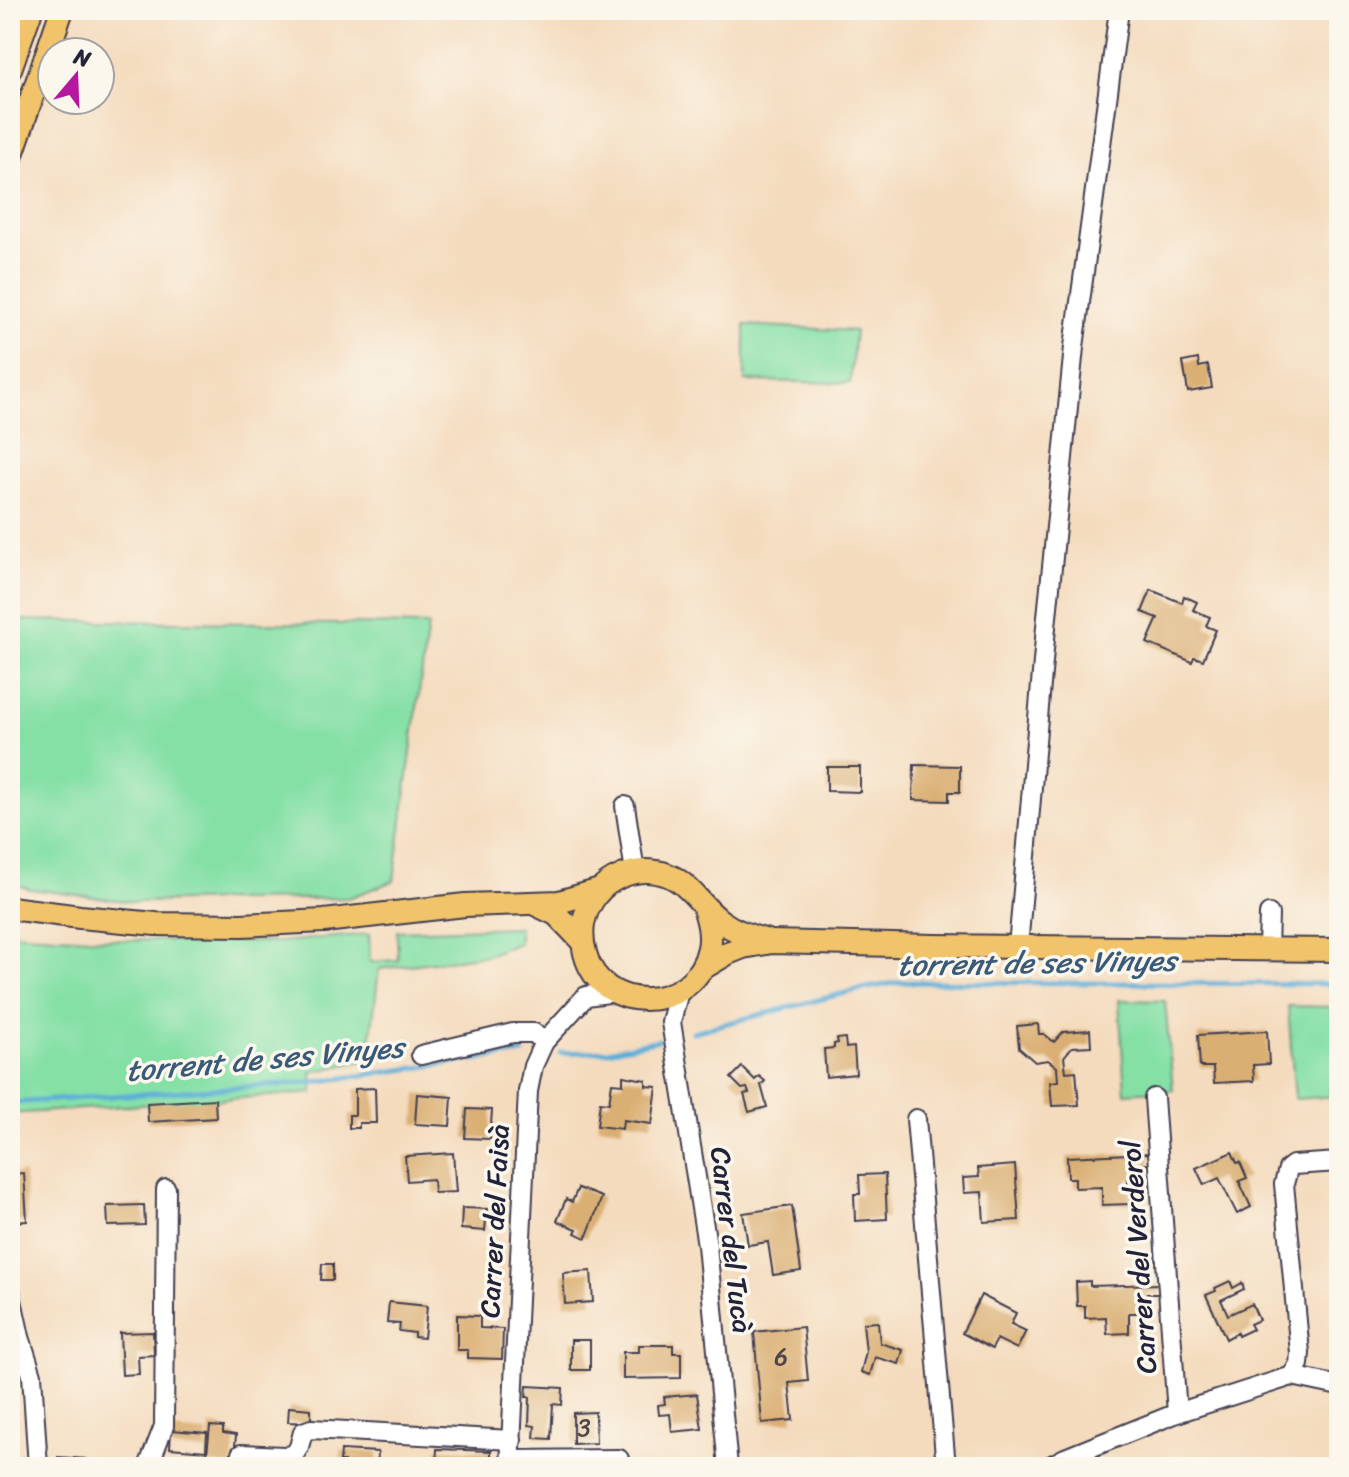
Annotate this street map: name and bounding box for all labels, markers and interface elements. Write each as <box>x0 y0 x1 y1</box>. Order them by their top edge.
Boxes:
north arrow <box>36 36 116 116</box>
text: N <box>68 36 97 79</box>
water label: torrent de ses Vinyes <box>897 934 1180 992</box>
water label: torrent de ses Vinyes <box>124 1020 409 1098</box>
street label: Carrer del Faisà <box>465 1123 524 1319</box>
street label: Carrer del Verderol <box>1106 1138 1171 1375</box>
street label: Carrer del Tucà <box>696 1144 767 1336</box>
house number: 6 <box>774 1336 788 1378</box>
house number: 3 <box>577 1407 591 1449</box>

